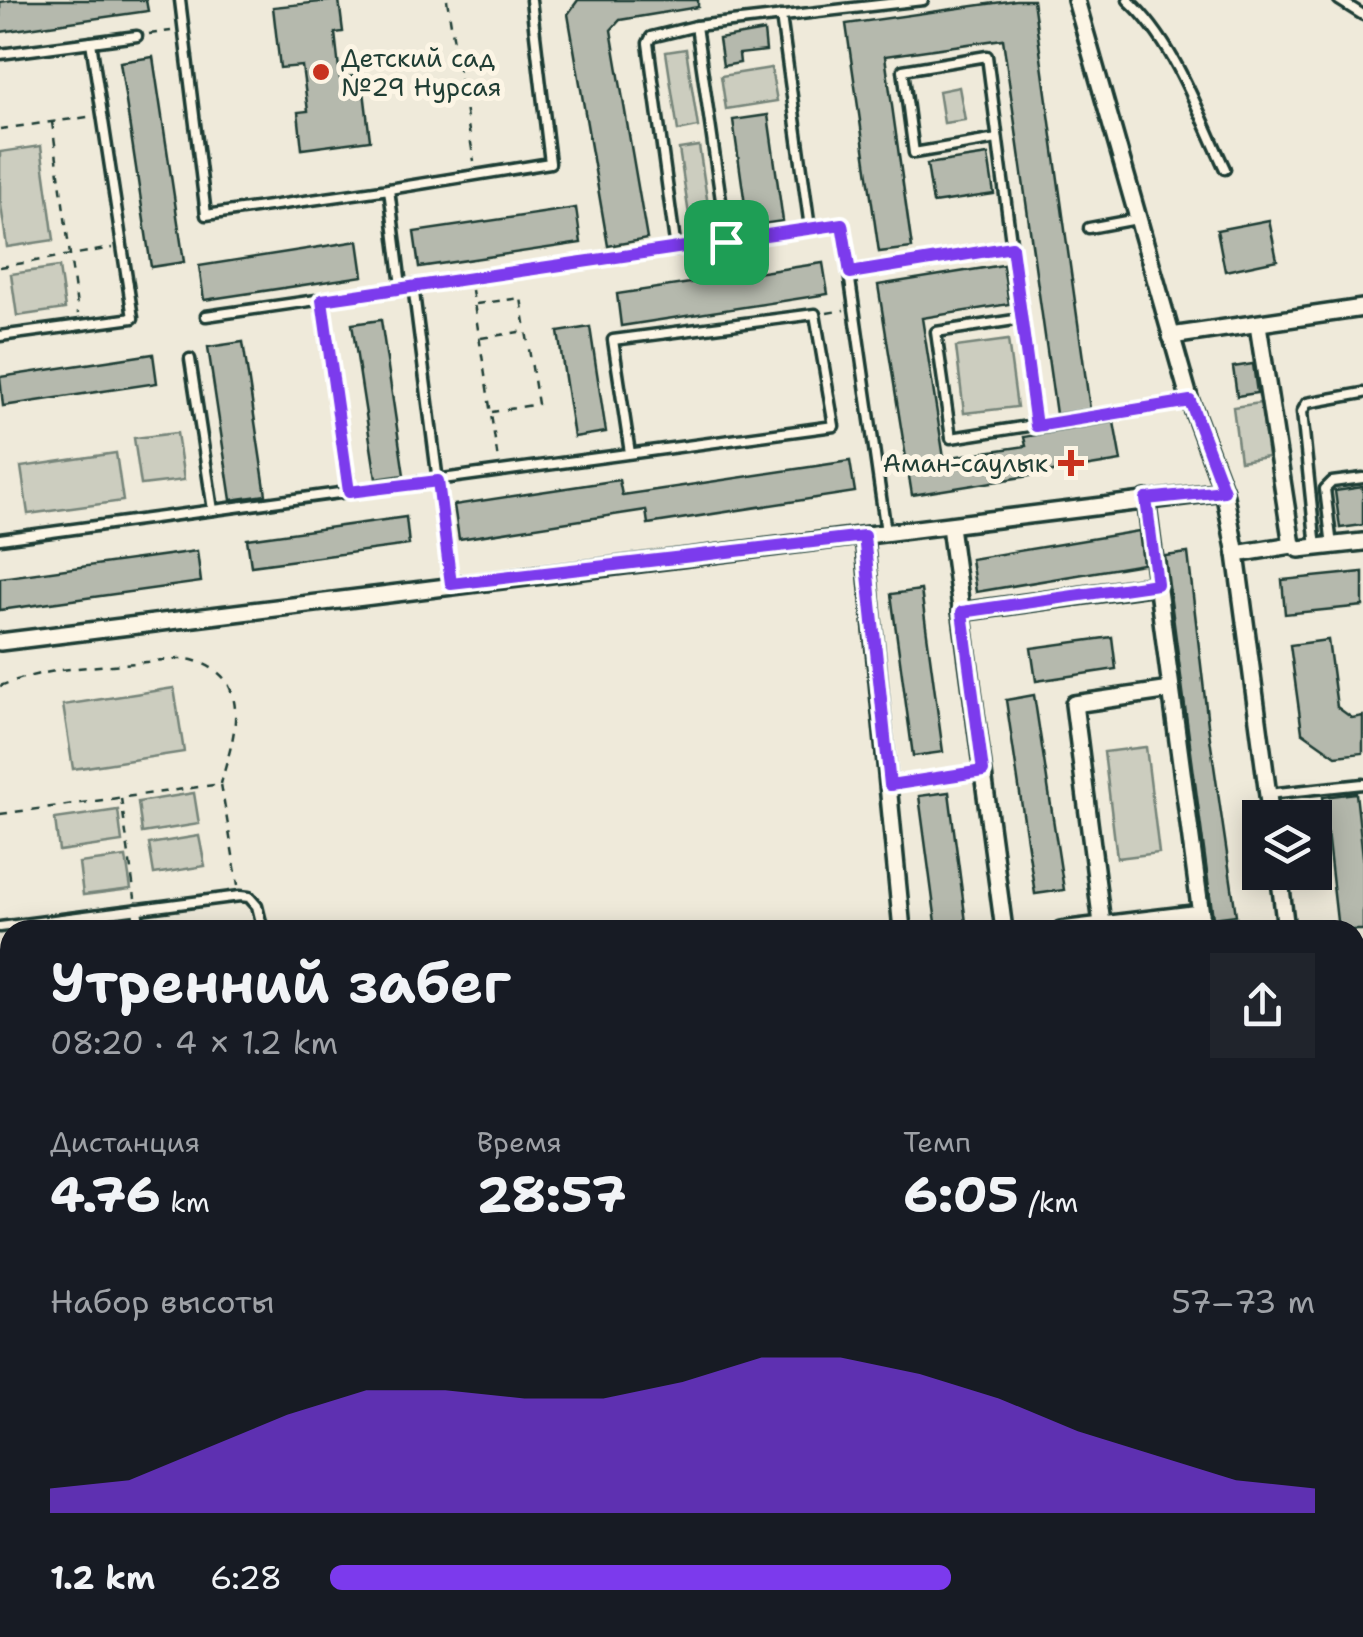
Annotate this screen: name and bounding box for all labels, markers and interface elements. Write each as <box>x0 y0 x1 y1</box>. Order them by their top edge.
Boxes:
place label: Детский сад №29 Нурсая <box>341 41 502 104</box>
marker: Детский сад №29 Нурсая <box>310 61 332 83</box>
pin <box>684 200 769 285</box>
icon: arrive <box>699 215 754 270</box>
place label: Аман-саулык <box>883 446 1048 480</box>
marker: Аман-саулык <box>1058 450 1084 476</box>
map controls <box>1242 800 1332 890</box>
button: layers <box>1242 800 1332 890</box>
text: Утренний забег <box>50 946 511 1020</box>
button: share <box>1210 953 1315 1058</box>
text: 08:20 · 4 × 1.2 km <box>50 1021 338 1064</box>
text: Дистанция <box>50 1123 200 1161</box>
text: Время <box>477 1123 562 1161</box>
text: Темп <box>903 1123 971 1161</box>
text: 4.76 <box>50 1161 161 1228</box>
text: 28:57 <box>477 1161 627 1228</box>
text: 6:05 <box>903 1161 1019 1228</box>
text: km <box>161 1183 210 1221</box>
text: /km <box>1019 1183 1078 1221</box>
text: Набор высоты <box>50 1280 275 1323</box>
text: 57–73 m <box>1171 1280 1315 1323</box>
text: 1.2 km <box>50 1556 155 1599</box>
text: 6:28 <box>210 1556 282 1599</box>

